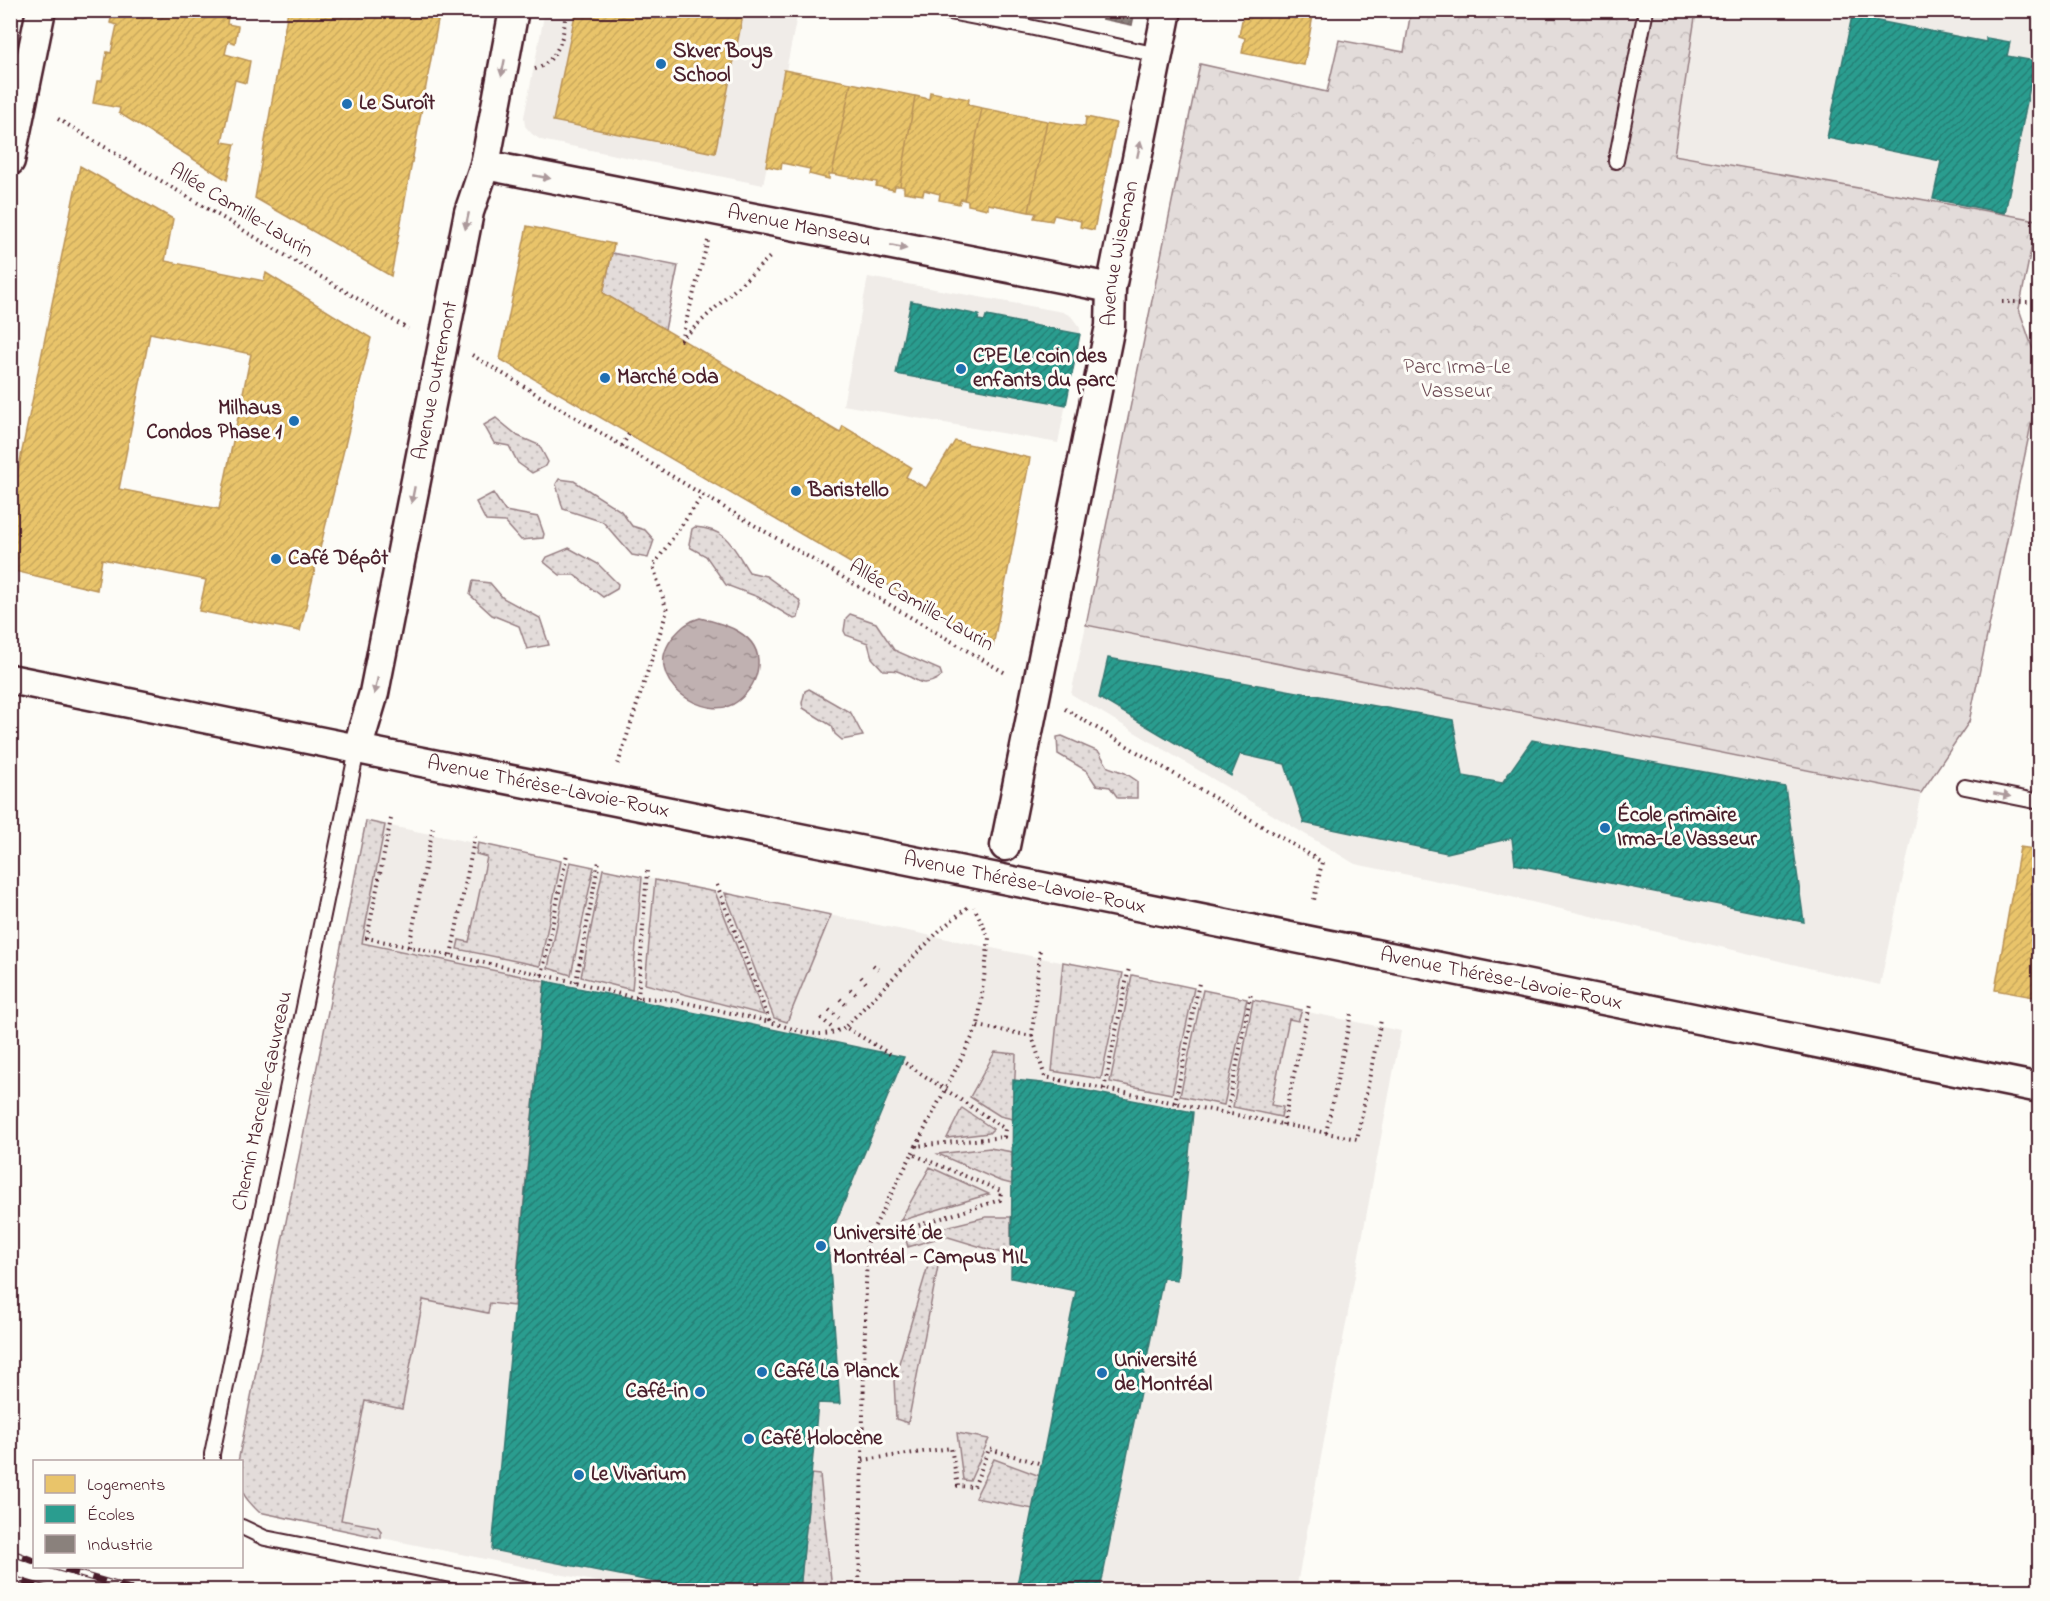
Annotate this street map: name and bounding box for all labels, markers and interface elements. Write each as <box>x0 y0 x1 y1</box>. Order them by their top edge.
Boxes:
place label: Skver Boys School <box>673 37 773 91</box>
marker: Skver Boys School <box>654 57 668 71</box>
one-way arrow <box>498 59 507 78</box>
place label: Le Suroît <box>359 89 436 119</box>
marker: Le Suroît <box>340 97 354 111</box>
one-way arrow <box>1135 139 1144 158</box>
street label: Allée Camille-Laurin <box>163 156 319 266</box>
one-way arrow <box>533 173 552 182</box>
street label: Avenue Wiseman <box>1095 178 1147 327</box>
street label: Avenue Manseau <box>724 198 874 255</box>
one-way arrow <box>462 212 472 230</box>
one-way arrow <box>889 243 908 252</box>
street label: Avenue Outremont <box>405 298 466 463</box>
place label: CPE Le coin des enfants du parc <box>973 342 1115 396</box>
park label: Parc Irma-Le Vasseur <box>1403 353 1511 407</box>
marker: CPE Le coin des enfants du parc <box>954 362 968 376</box>
place label: Marché Oda <box>617 363 719 393</box>
marker: Marché Oda <box>598 371 612 385</box>
place label: Milhaus Condos Phase 1 <box>146 394 282 448</box>
marker: Milhaus Condos Phase 1 <box>287 414 301 428</box>
place label: Baristello <box>807 476 889 506</box>
marker: Baristello <box>789 484 803 498</box>
one-way arrow <box>408 485 417 504</box>
place label: Café Dépôt <box>288 544 389 574</box>
marker: Café Dépôt <box>269 552 283 566</box>
street label: Allée Camille-Laurin <box>843 552 999 660</box>
one-way arrow <box>370 677 380 695</box>
street label: Avenue Thérèse-Lavoie-Roux <box>424 748 672 826</box>
one-way arrow <box>1993 791 2012 800</box>
place label: École primaire Irma-Le Vasseur <box>1617 801 1757 855</box>
marker: École primaire Irma-Le Vasseur <box>1598 821 1612 835</box>
street label: Avenue Thérèse-Lavoie-Roux <box>901 844 1148 922</box>
street label: Avenue Thérèse-Lavoie-Roux <box>1377 940 1625 1018</box>
street label: Chemin Marcelle-Gauvreau <box>225 988 301 1214</box>
place label: Université de Montréal - Campus MIL <box>833 1219 1028 1273</box>
marker: Université de Montréal - Campus MIL <box>814 1239 828 1253</box>
place label: Université de Montréal <box>1114 1346 1213 1400</box>
place label: Café La Planck <box>774 1357 900 1387</box>
marker: Café La Planck <box>755 1365 769 1379</box>
marker: Université de Montréal <box>1095 1366 1109 1380</box>
place label: Café-in <box>625 1377 688 1407</box>
marker: Café-in <box>693 1385 707 1399</box>
place label: Café Holocène <box>761 1424 883 1454</box>
marker: Café Holocène <box>742 1432 756 1446</box>
legend <box>33 1460 243 1568</box>
place label: Le Vivarium <box>591 1460 686 1490</box>
marker: Le Vivarium <box>572 1468 586 1482</box>
text: Logements <box>87 1473 165 1500</box>
text: Écoles <box>87 1503 135 1529</box>
text: Industrie <box>87 1533 153 1559</box>

